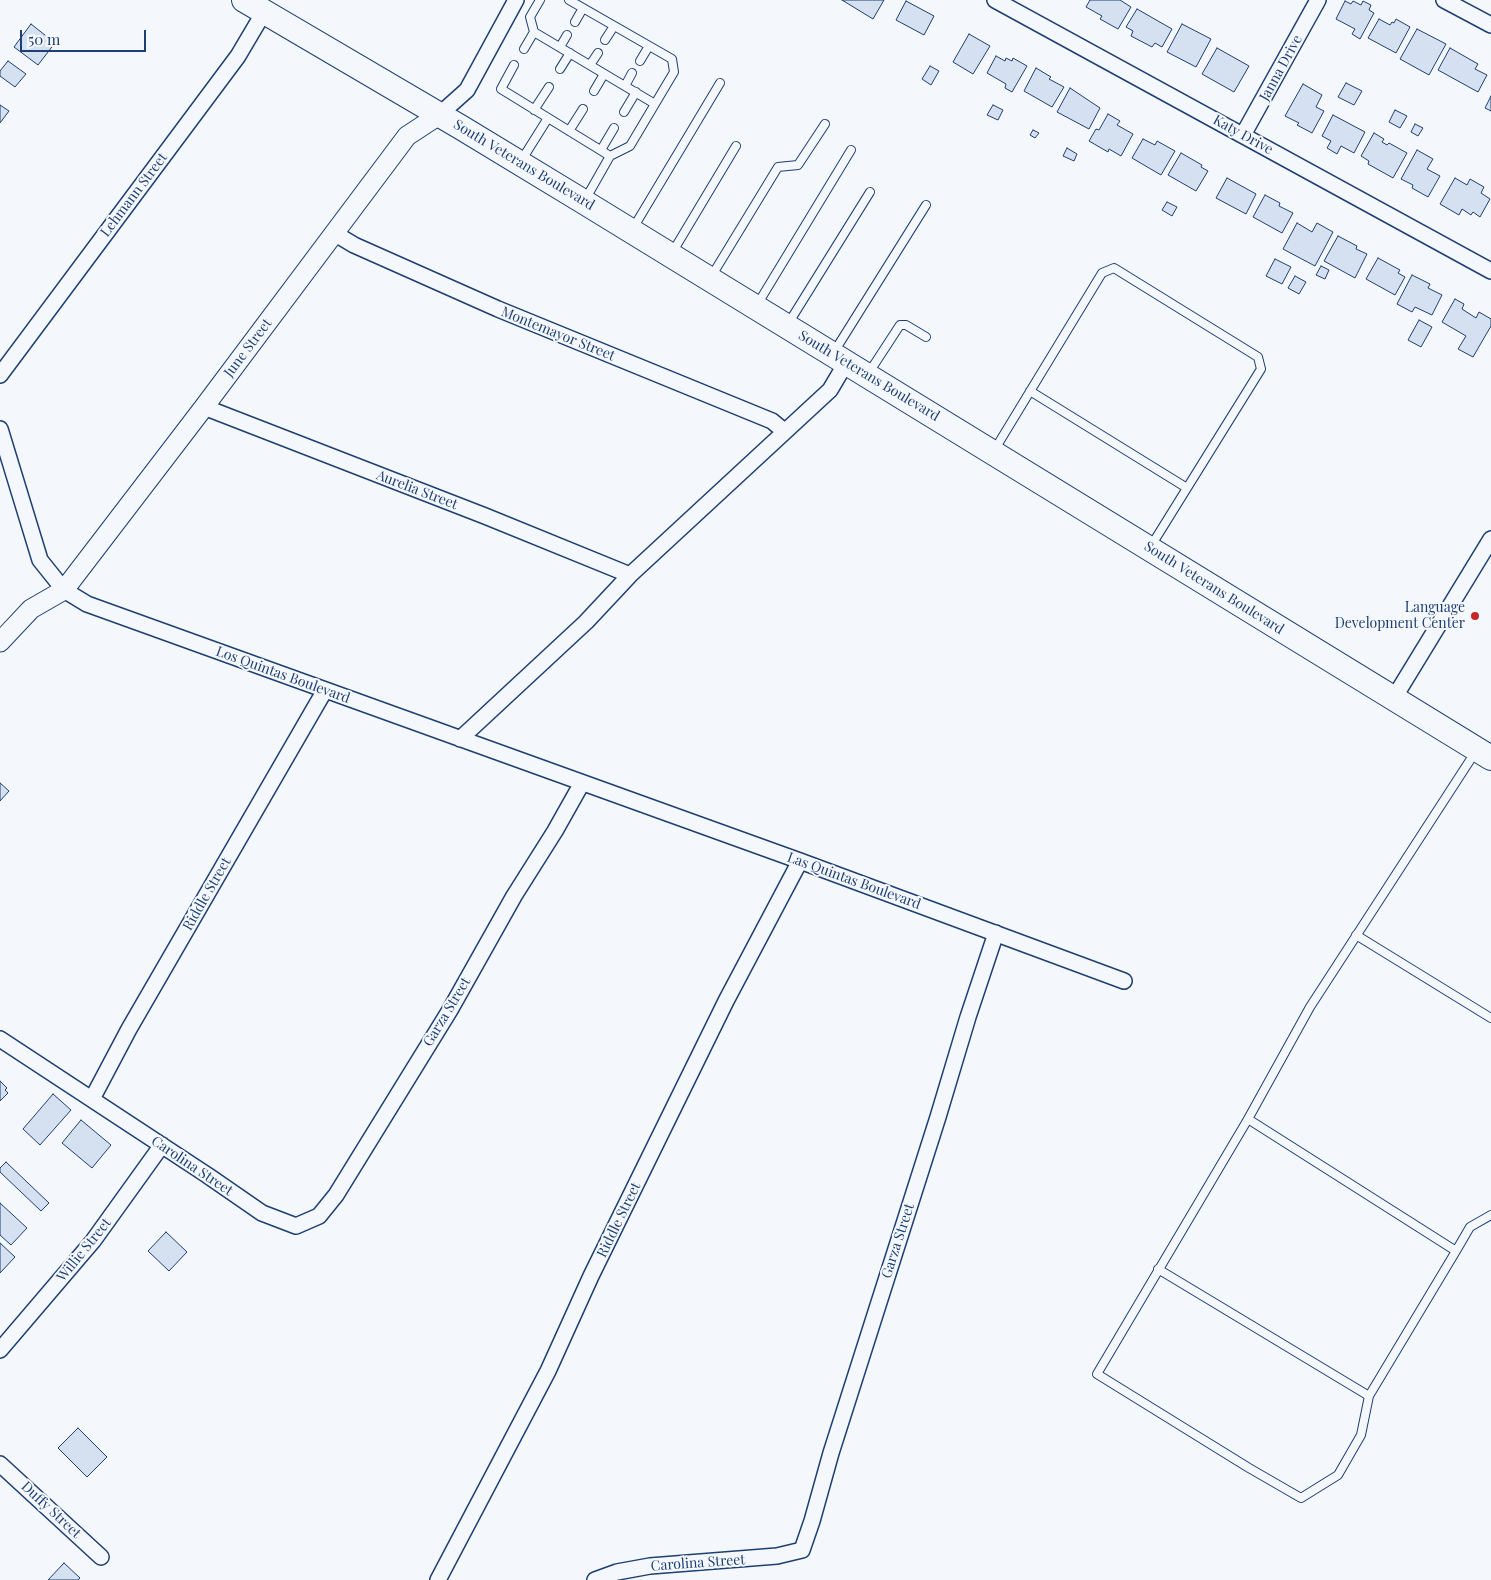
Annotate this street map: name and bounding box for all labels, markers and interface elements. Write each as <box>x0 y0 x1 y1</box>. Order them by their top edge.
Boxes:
scale bar <box>22 20 149 52</box>
text: 50 m <box>28 29 60 49</box>
street label: Janna Drive <box>1256 32 1306 104</box>
street label: Katy Drive <box>1210 112 1276 158</box>
street label: South Veterans Boulevard <box>450 116 598 214</box>
street label: Lehmann Street <box>97 150 171 240</box>
street label: Montemayor Street <box>499 304 617 364</box>
street label: June Street <box>221 315 275 381</box>
street label: South Veterans Boulevard <box>795 327 943 425</box>
street label: Aurelia Street <box>374 467 460 513</box>
street label: South Veterans Boulevard <box>1141 538 1287 638</box>
place label: Language Development Center <box>1335 600 1465 632</box>
marker: Language Development Center <box>1469 610 1481 622</box>
street label: Los Quintas Boulevard <box>214 643 352 707</box>
street label: Las Quintas Boulevard <box>785 849 923 913</box>
street label: Riddle Street <box>179 855 235 933</box>
street label: Garza Street <box>420 974 474 1050</box>
street label: Carolina Street <box>148 1133 236 1199</box>
street label: Riddle Street <box>594 1180 644 1260</box>
street label: Garza Street <box>878 1201 918 1281</box>
street label: Willie Street <box>53 1215 115 1285</box>
street label: Duffy Street <box>18 1478 84 1542</box>
street label: Carolina Street <box>650 1551 746 1575</box>

